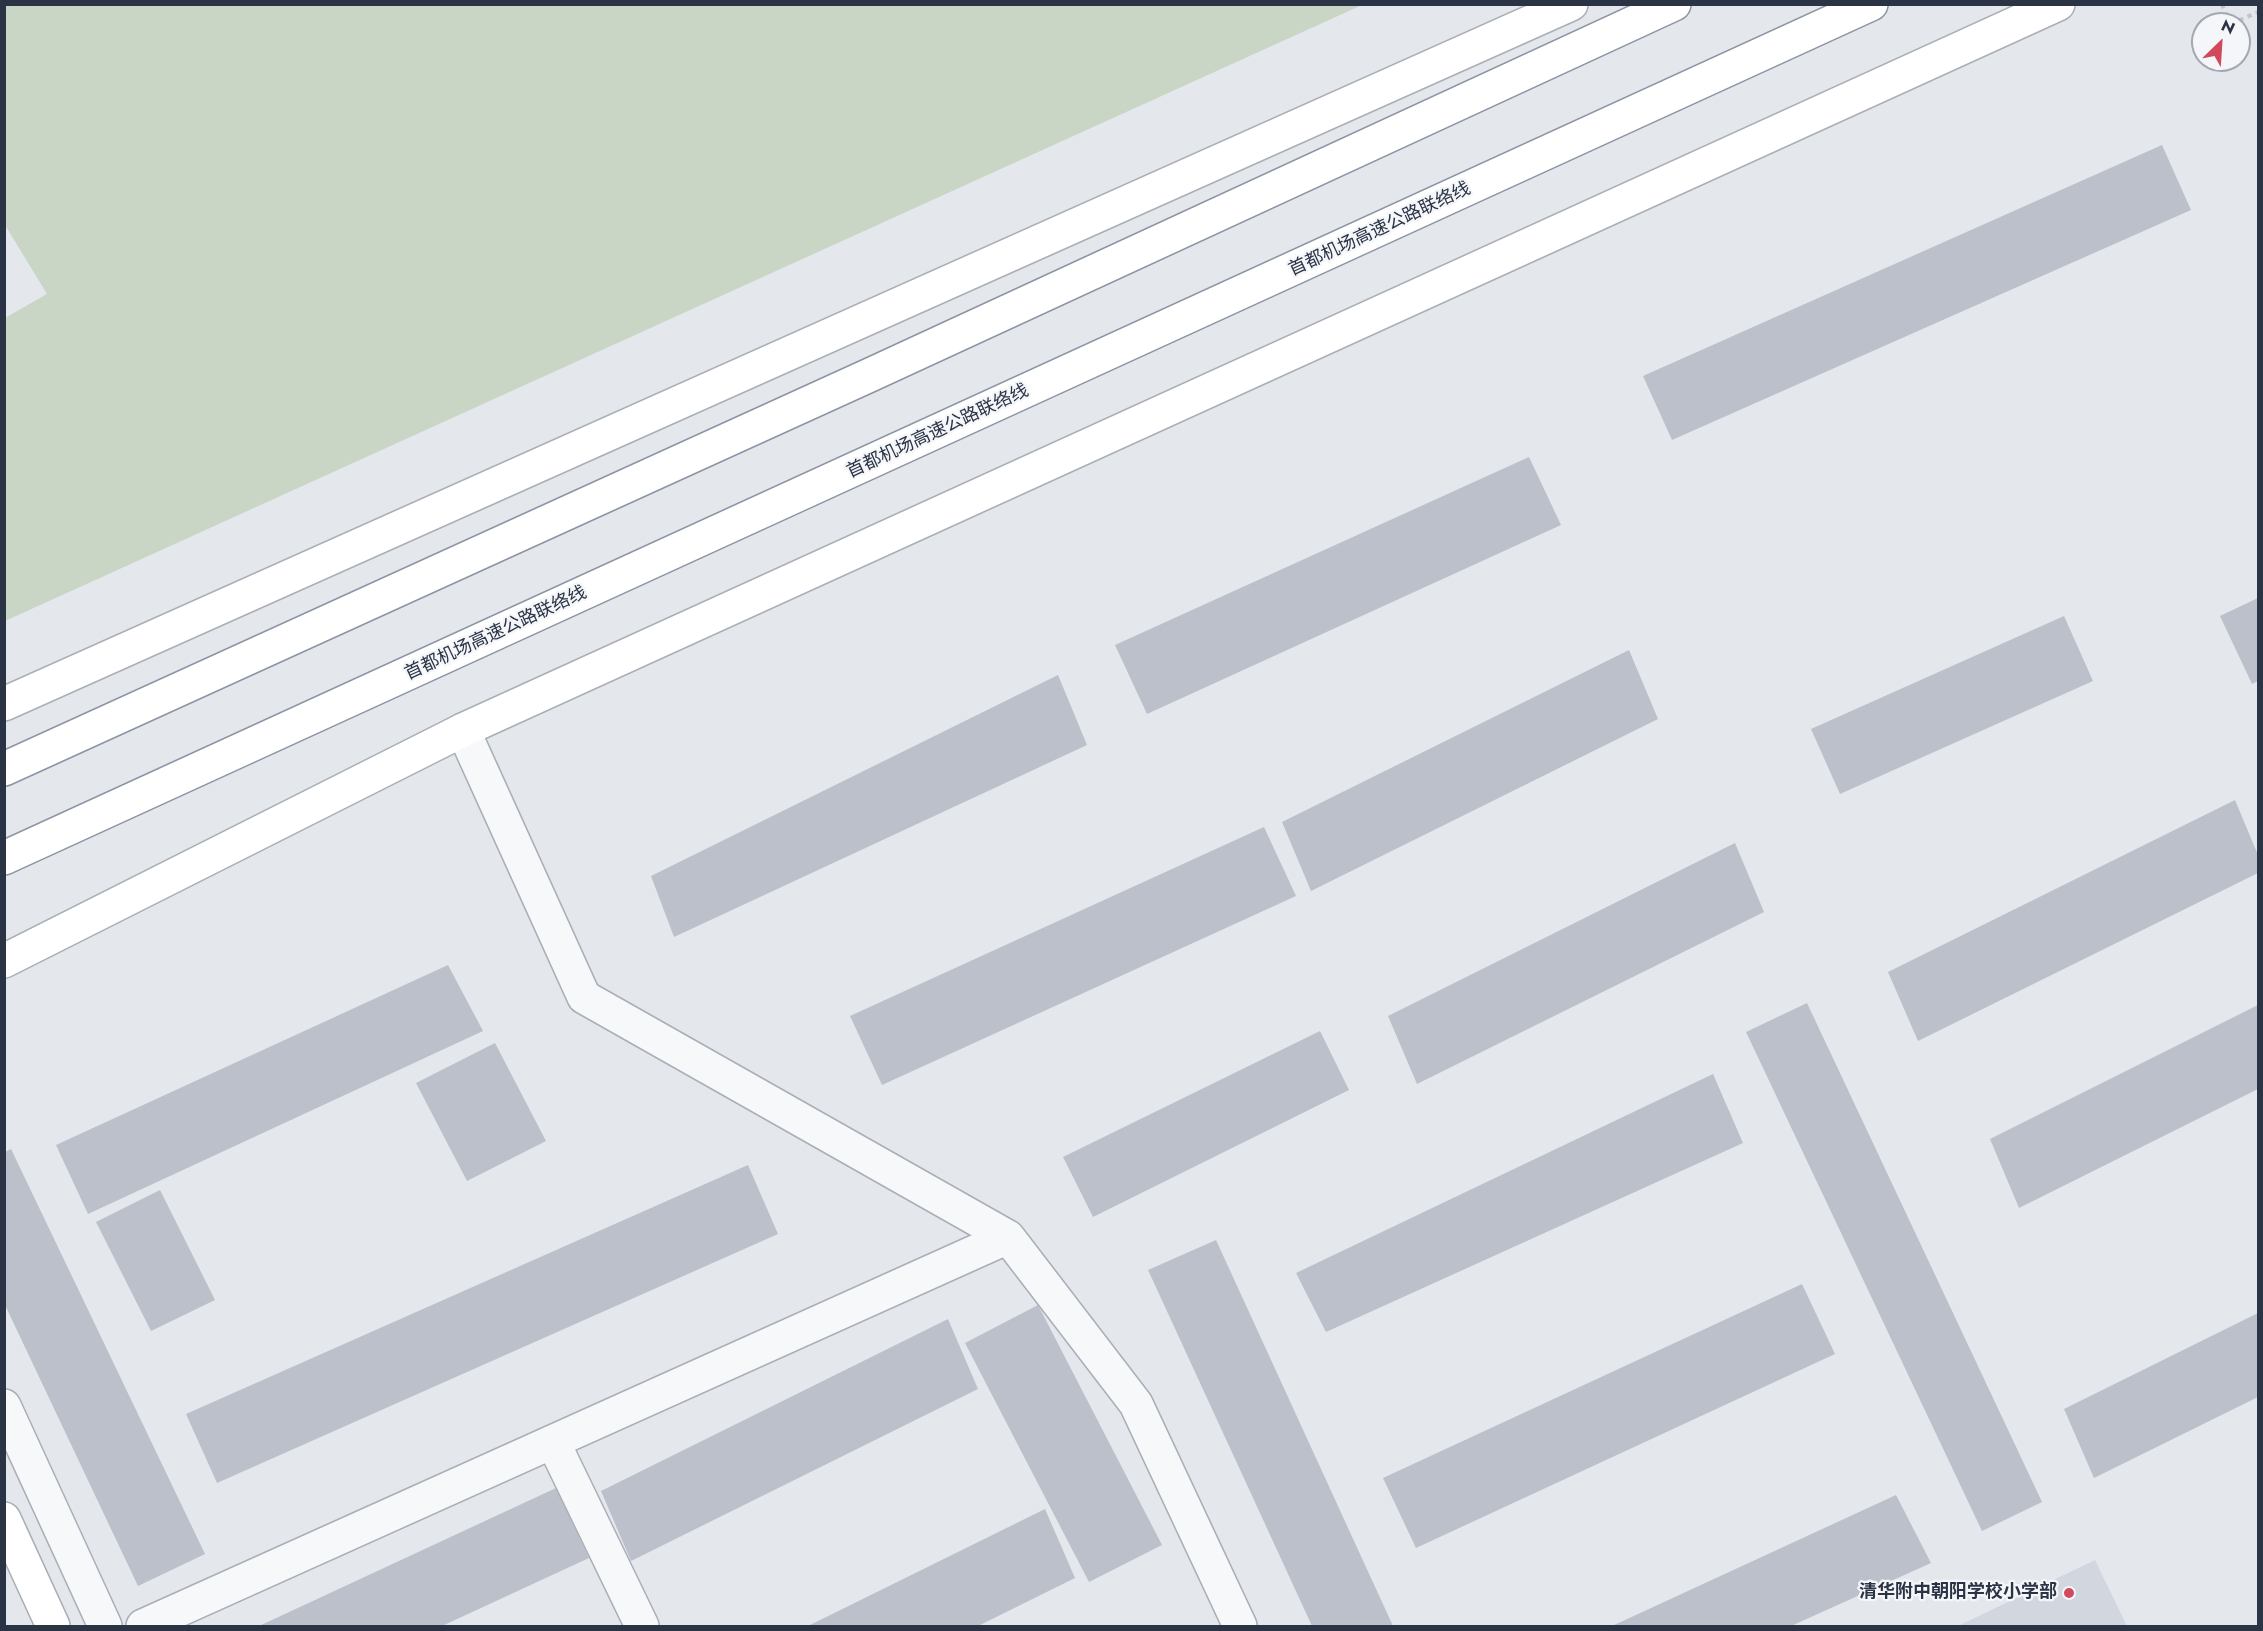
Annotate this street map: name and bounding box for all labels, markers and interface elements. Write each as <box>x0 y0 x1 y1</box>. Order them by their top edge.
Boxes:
north arrow <box>2191 12 2251 72</box>
text: N <box>2217 14 2239 40</box>
street label: 首都机场高速公路联络线 <box>1286 178 1474 282</box>
street label: 首都机场高速公路联络线 <box>844 380 1032 484</box>
street label: 首都机场高速公路联络线 <box>402 582 590 686</box>
place label: 清华附中朝阳学校小学部 <box>1859 1582 2057 1604</box>
marker: 清华附中朝阳学校小学部 <box>2062 1586 2076 1600</box>

